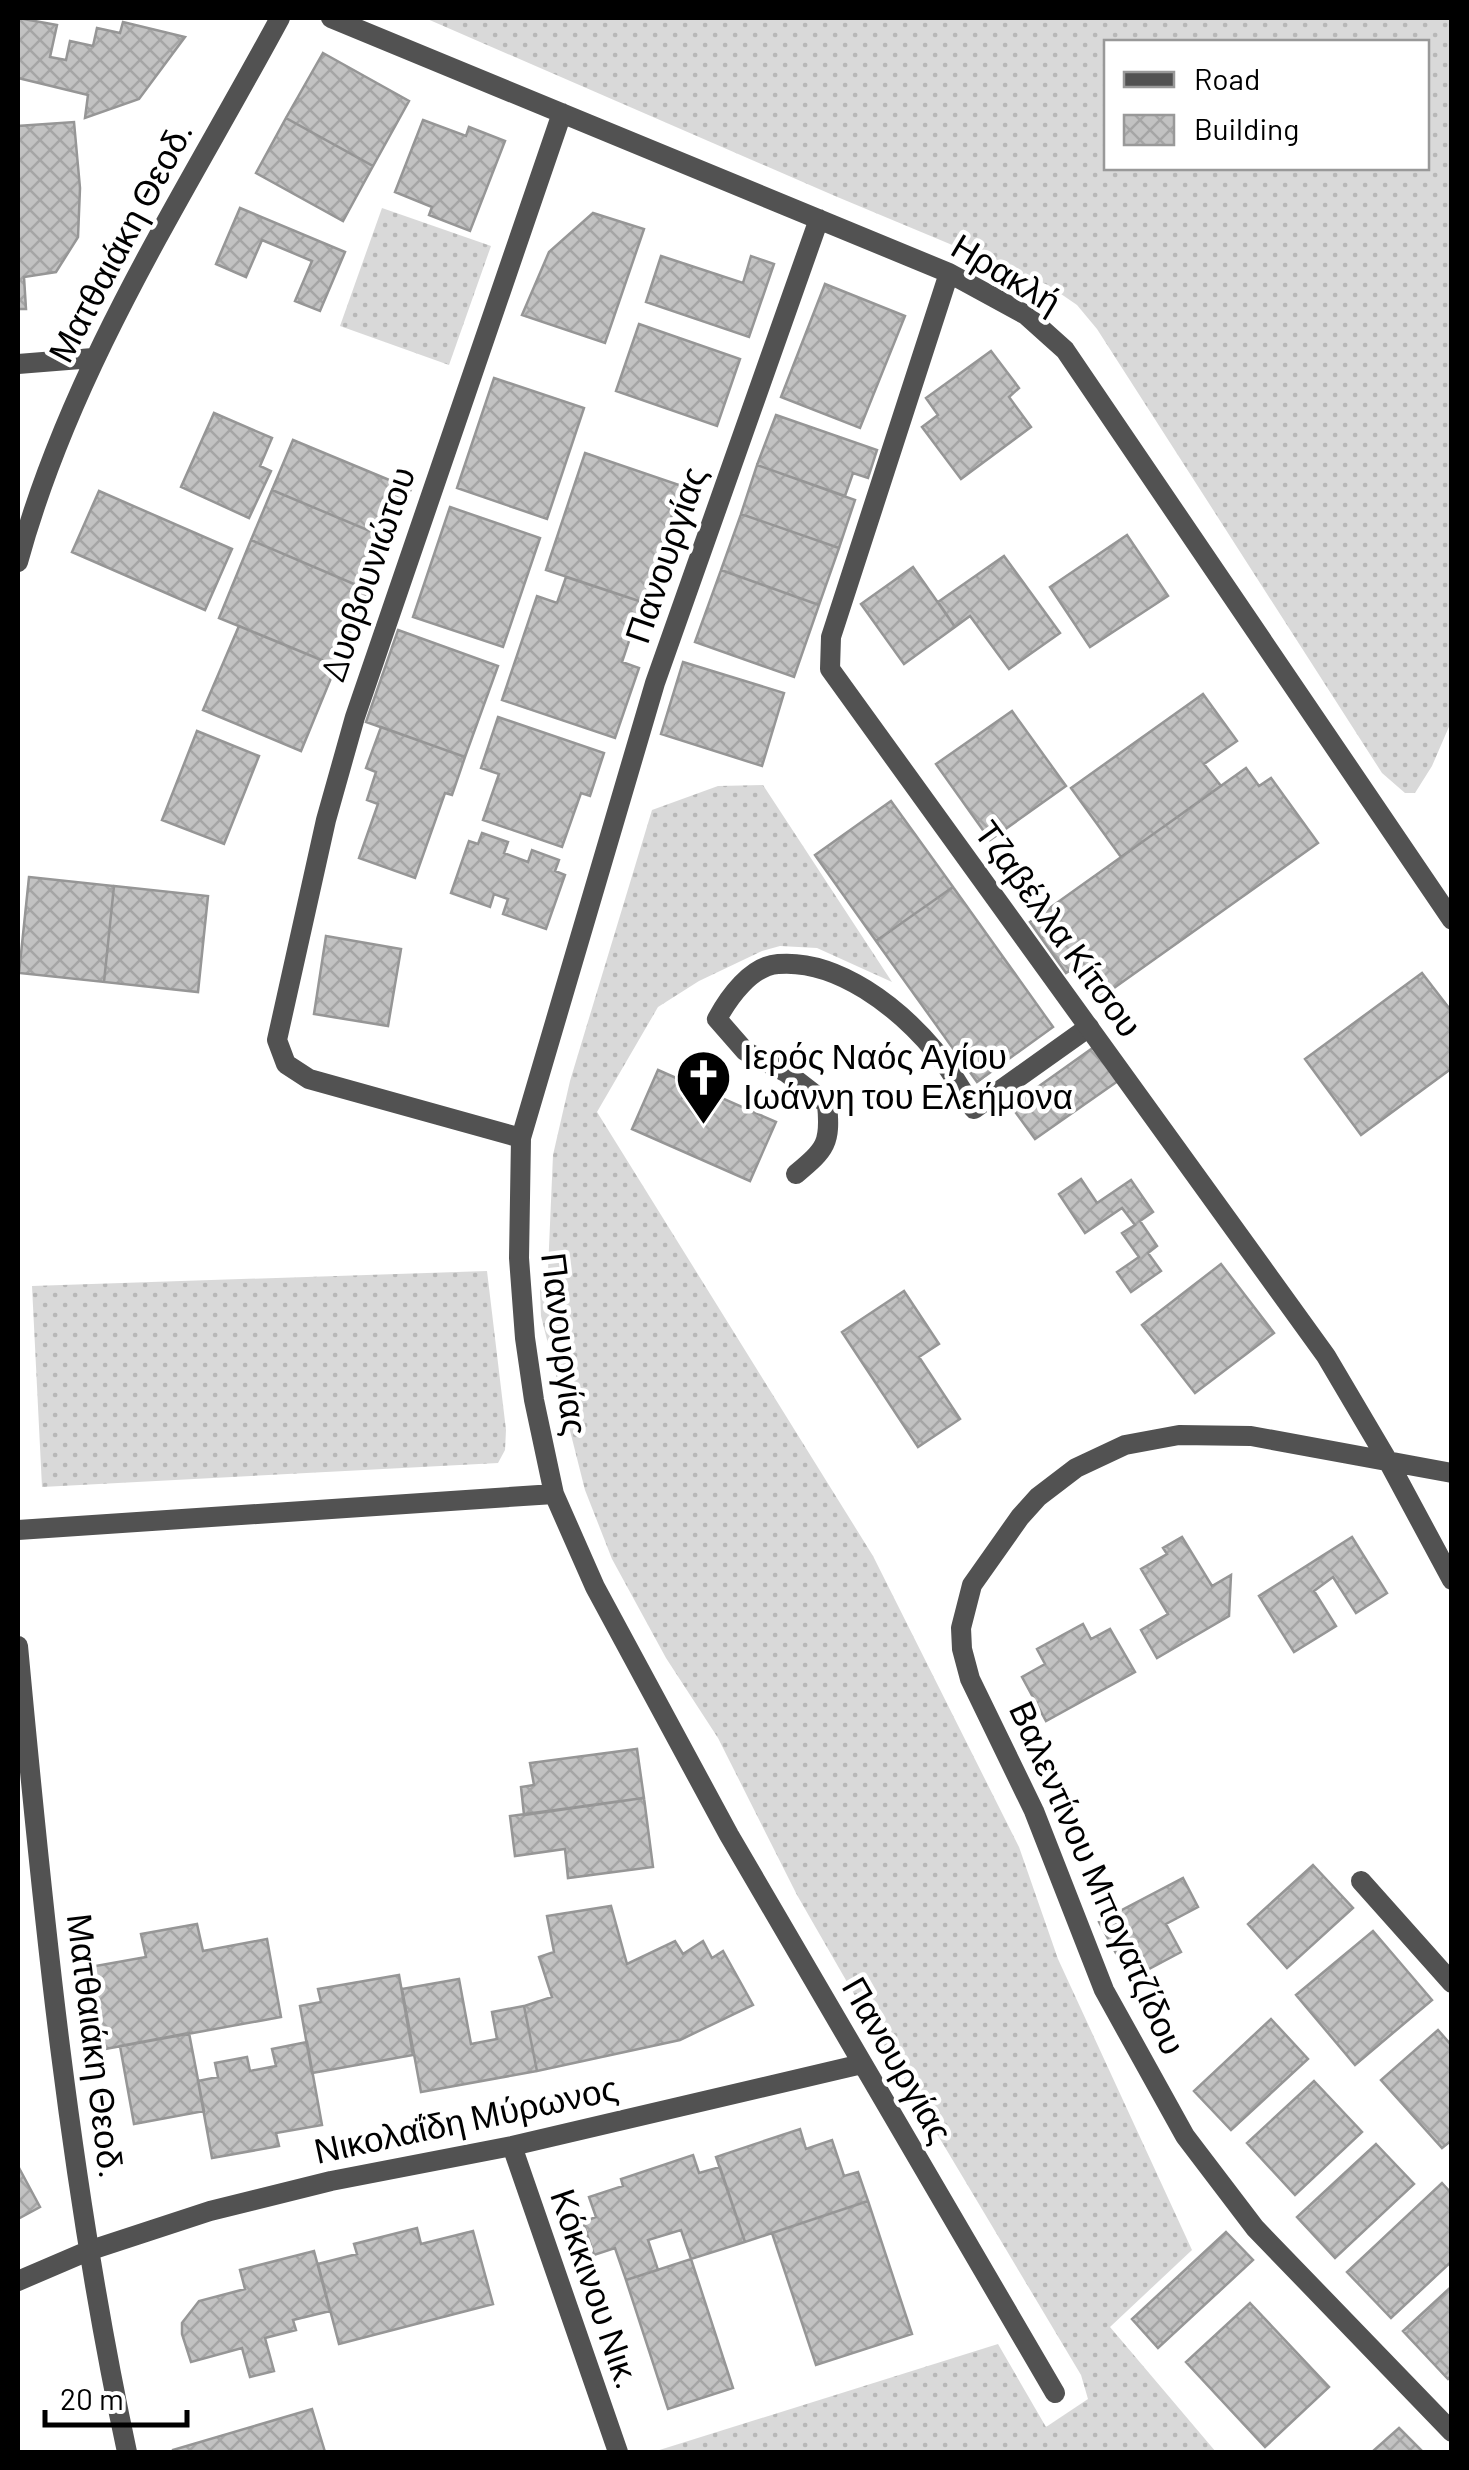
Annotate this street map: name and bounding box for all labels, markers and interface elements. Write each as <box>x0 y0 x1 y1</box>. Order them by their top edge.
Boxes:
legend <box>1104 40 1429 170</box>
text: Road <box>1194 60 1260 96</box>
text: Building <box>1194 110 1299 146</box>
street label: Ματθαιάκη Θεοδ. <box>38 114 200 369</box>
street label: Ηρακλή <box>945 223 1069 321</box>
street label: Δυοβουνιώτου <box>310 461 422 686</box>
street label: Πανουργίας <box>614 461 714 648</box>
street label: Τζαβέλλα Κίτσου <box>967 812 1152 1044</box>
place label: Ιερός Ναός Αγίου Ιωάννη του Ελεήμονα <box>743 1034 1073 1116</box>
church icon: Ιερός Ναός Αγίου Ιωάννη του Ελεήμονα <box>674 1047 734 1126</box>
street label: Πανουργίας <box>534 1250 598 1438</box>
street label: Βαλεντίνου Μπογατζίδου <box>1002 1694 1196 2060</box>
street label: Ματθαιάκη Θεοδ. <box>60 1911 134 2181</box>
street label: Πανουργίας <box>835 1969 963 2149</box>
street label: Νικολαΐδη Μύρωνος <box>310 2065 621 2171</box>
street label: Κόκκινου Νικ. <box>543 2183 651 2394</box>
scale bar <box>45 2365 188 2427</box>
text: 20 m <box>60 2380 124 2416</box>

